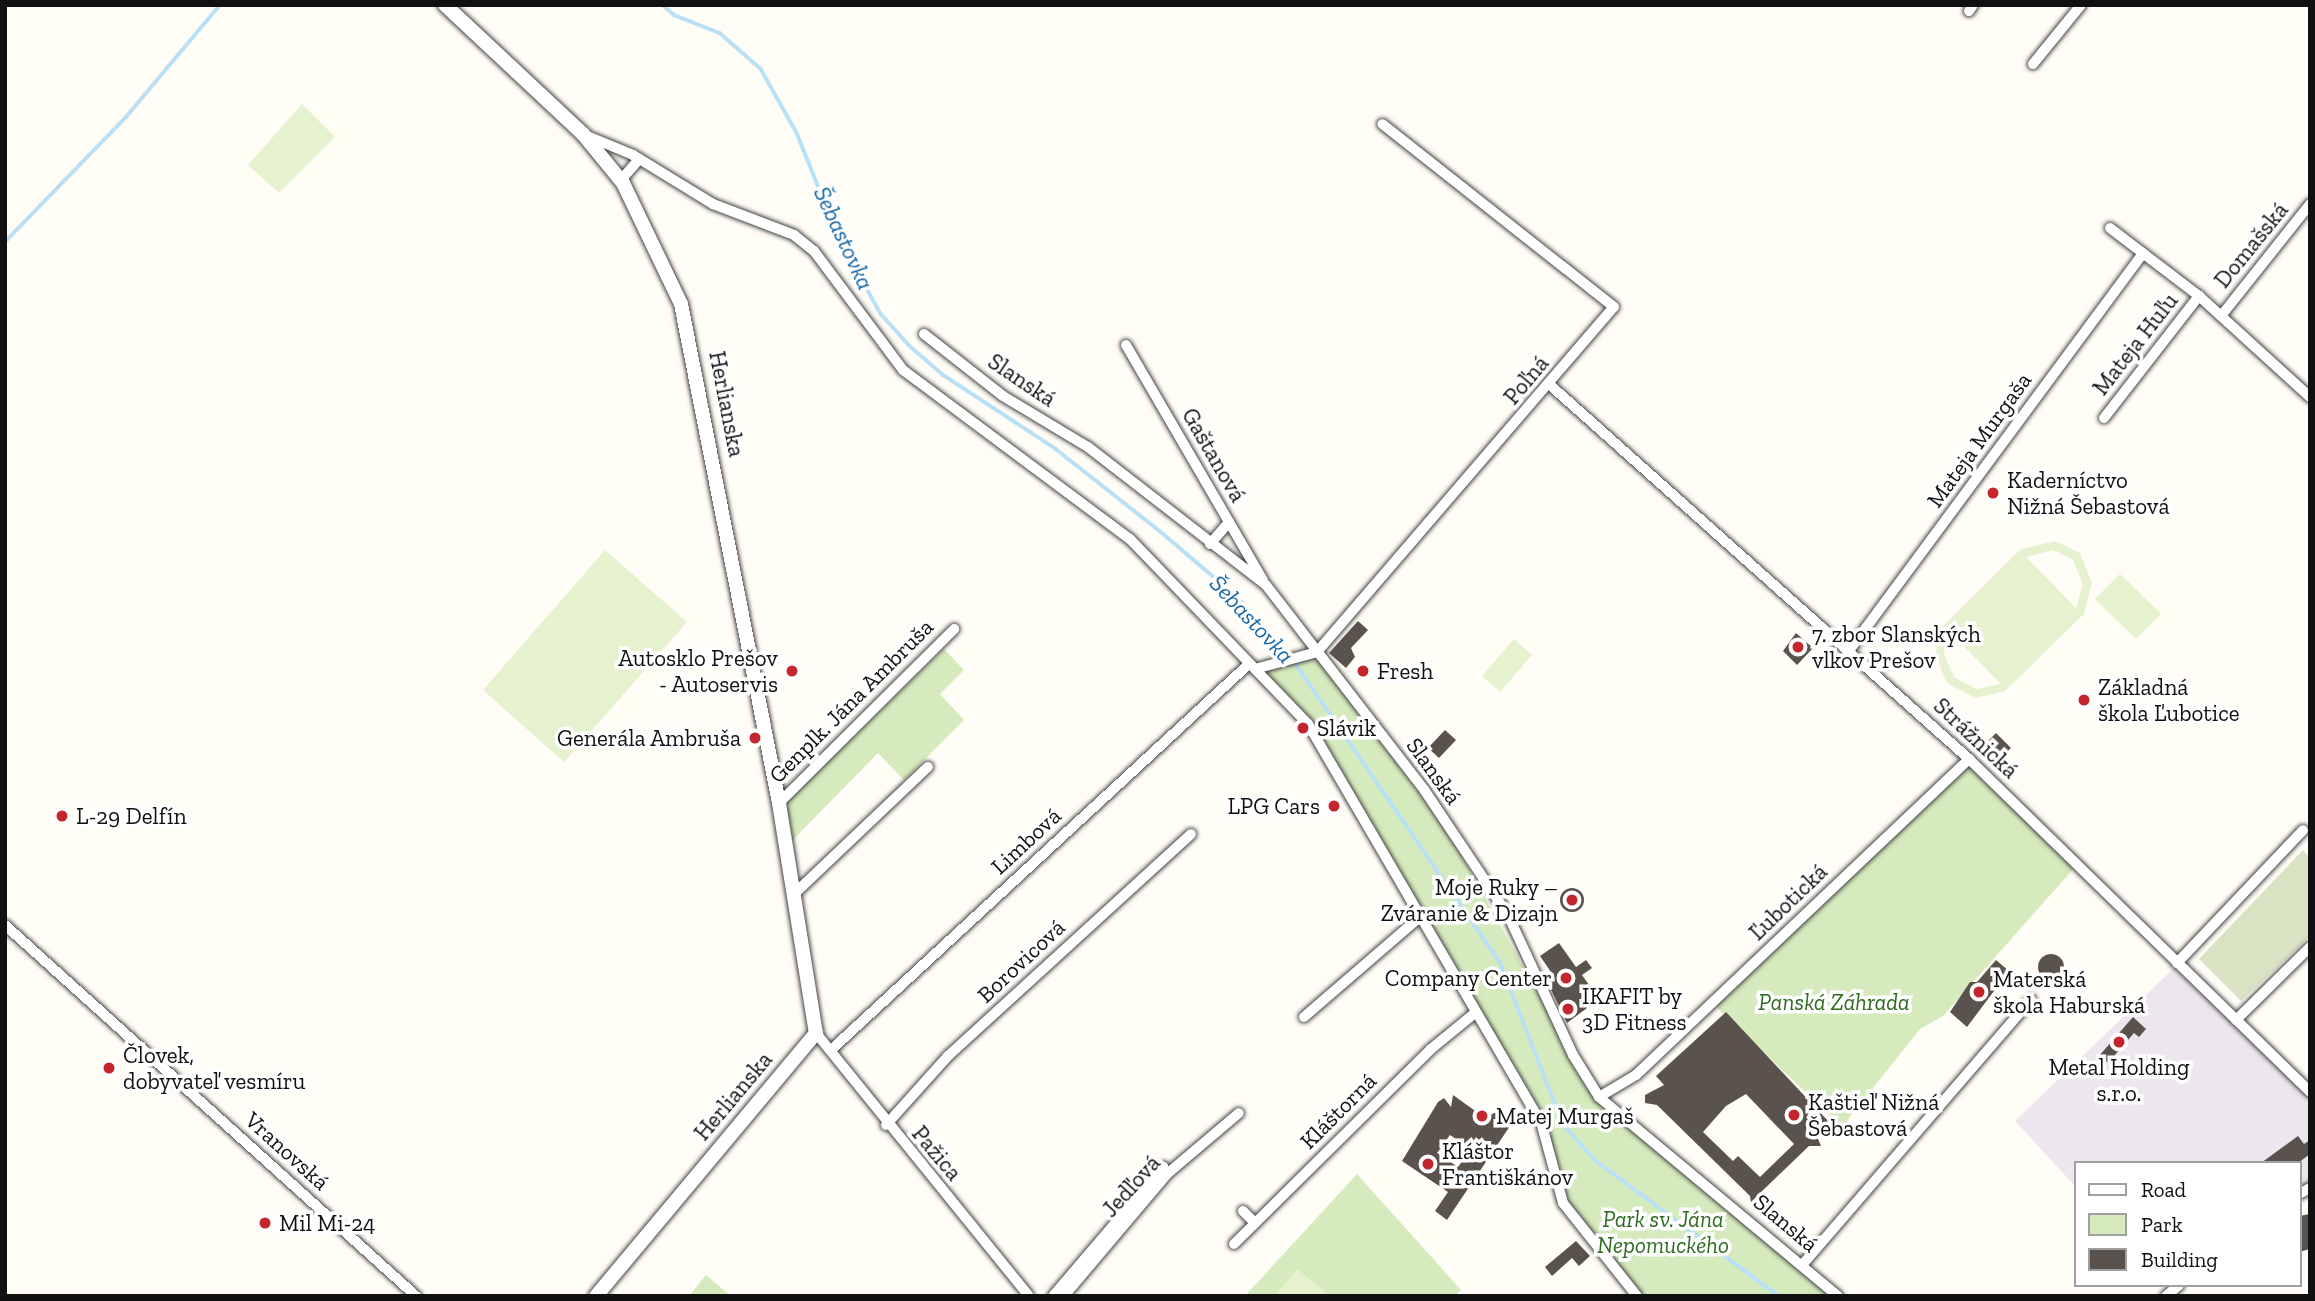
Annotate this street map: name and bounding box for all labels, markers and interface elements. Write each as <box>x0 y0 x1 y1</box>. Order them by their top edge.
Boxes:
water label: Šebastovka <box>808 182 880 294</box>
street label: Domašská <box>2208 197 2294 293</box>
street label: Mateja Huľu <box>2087 287 2183 401</box>
street label: Slanská <box>983 347 1061 413</box>
street label: Herlianska <box>703 349 751 459</box>
street label: Poľná <box>1498 350 1554 410</box>
street label: Mateja Murgaša <box>1921 367 2037 513</box>
street label: Gaštanová <box>1176 403 1252 507</box>
place label: Kaderníctvo Nižná Šebastová <box>2007 466 2170 520</box>
marker: Kaderníctvo Nižná Šebastová <box>1985 485 2001 501</box>
water label: Šebastovka <box>1204 569 1300 669</box>
street label: Genplk. Jána Ambruša <box>763 613 939 789</box>
place label: 7. zbor Slanských vlkov Prešov <box>1812 620 1981 674</box>
marker: 7. zbor Slanských vlkov Prešov <box>1790 639 1806 655</box>
place label: Autosklo Prešov - Autoservis <box>618 644 778 698</box>
place label: Fresh <box>1377 657 1433 685</box>
marker: Autosklo Prešov - Autoservis <box>784 663 800 679</box>
marker: Fresh <box>1355 663 1371 679</box>
place label: Základná škola Ľubotice <box>2098 673 2240 727</box>
street label: Strážnická <box>1928 692 2024 784</box>
marker: Základná škola Ľubotice <box>2076 692 2092 708</box>
place label: Slávik <box>1317 714 1376 742</box>
marker: Slávik <box>1295 720 1311 736</box>
place label: Generála Ambruša <box>556 724 741 752</box>
marker: Generála Ambruša <box>747 730 763 746</box>
street label: Slanská <box>1401 732 1467 810</box>
place label: LPG Cars <box>1227 792 1320 820</box>
marker: LPG Cars <box>1326 798 1342 814</box>
place label: L-29 Delfín <box>76 802 187 830</box>
street label: Limbová <box>985 802 1067 880</box>
marker: L-29 Delfín <box>54 808 70 824</box>
street label: Ľubotická <box>1743 858 1833 946</box>
place label: Moje Ruky – Zváranie & Dizajn <box>1381 873 1558 927</box>
marker: Moje Ruky – Zváranie & Dizajn <box>1564 892 1580 908</box>
street label: Borovicová <box>971 913 1071 1009</box>
place label: Company Center <box>1384 964 1552 992</box>
place label: Materská škola Haburská <box>1993 965 2145 1019</box>
marker: Company Center <box>1558 970 1574 986</box>
place label: IKAFIT by 3D Fitness <box>1582 982 1687 1036</box>
marker: Materská škola Haburská <box>1971 984 1987 1000</box>
park label: Panská Záhrada <box>1758 988 1910 1016</box>
marker: IKAFIT by 3D Fitness <box>1560 1001 1576 1017</box>
marker: Metal Holding s.r.o. <box>2111 1034 2127 1050</box>
place label: Človek, dobyvateľ vesmíru <box>123 1041 306 1095</box>
street label: Herlianska <box>688 1046 778 1146</box>
place label: Metal Holding s.r.o. <box>2048 1053 2190 1107</box>
marker: Človek, dobyvateľ vesmíru <box>101 1060 117 1076</box>
street label: Kláštorná <box>1294 1067 1382 1155</box>
place label: Kaštieľ Nižná Šebastová <box>1808 1088 1939 1142</box>
place label: Matej Murgaš <box>1496 1102 1634 1130</box>
street label: Vranovská <box>239 1106 335 1196</box>
marker: Kaštieľ Nižná Šebastová <box>1786 1107 1802 1123</box>
marker: Matej Murgaš <box>1474 1108 1490 1124</box>
street label: Pažica <box>906 1120 968 1186</box>
place label: Kláštor Františkánov <box>1442 1137 1573 1191</box>
street label: Jedľová <box>1096 1149 1166 1223</box>
marker: Kláštor Františkánov <box>1420 1156 1436 1172</box>
legend <box>2074 1161 2301 1287</box>
text: Road <box>2141 1177 2186 1202</box>
street label: Slanská <box>1748 1188 1824 1258</box>
park label: Park sv. Jána Nepomuckého <box>1597 1205 1729 1259</box>
place label: Mil Mi-24 <box>279 1209 375 1237</box>
text: Park <box>2141 1212 2183 1237</box>
marker: Mil Mi-24 <box>257 1215 273 1231</box>
text: Building <box>2141 1247 2218 1272</box>

